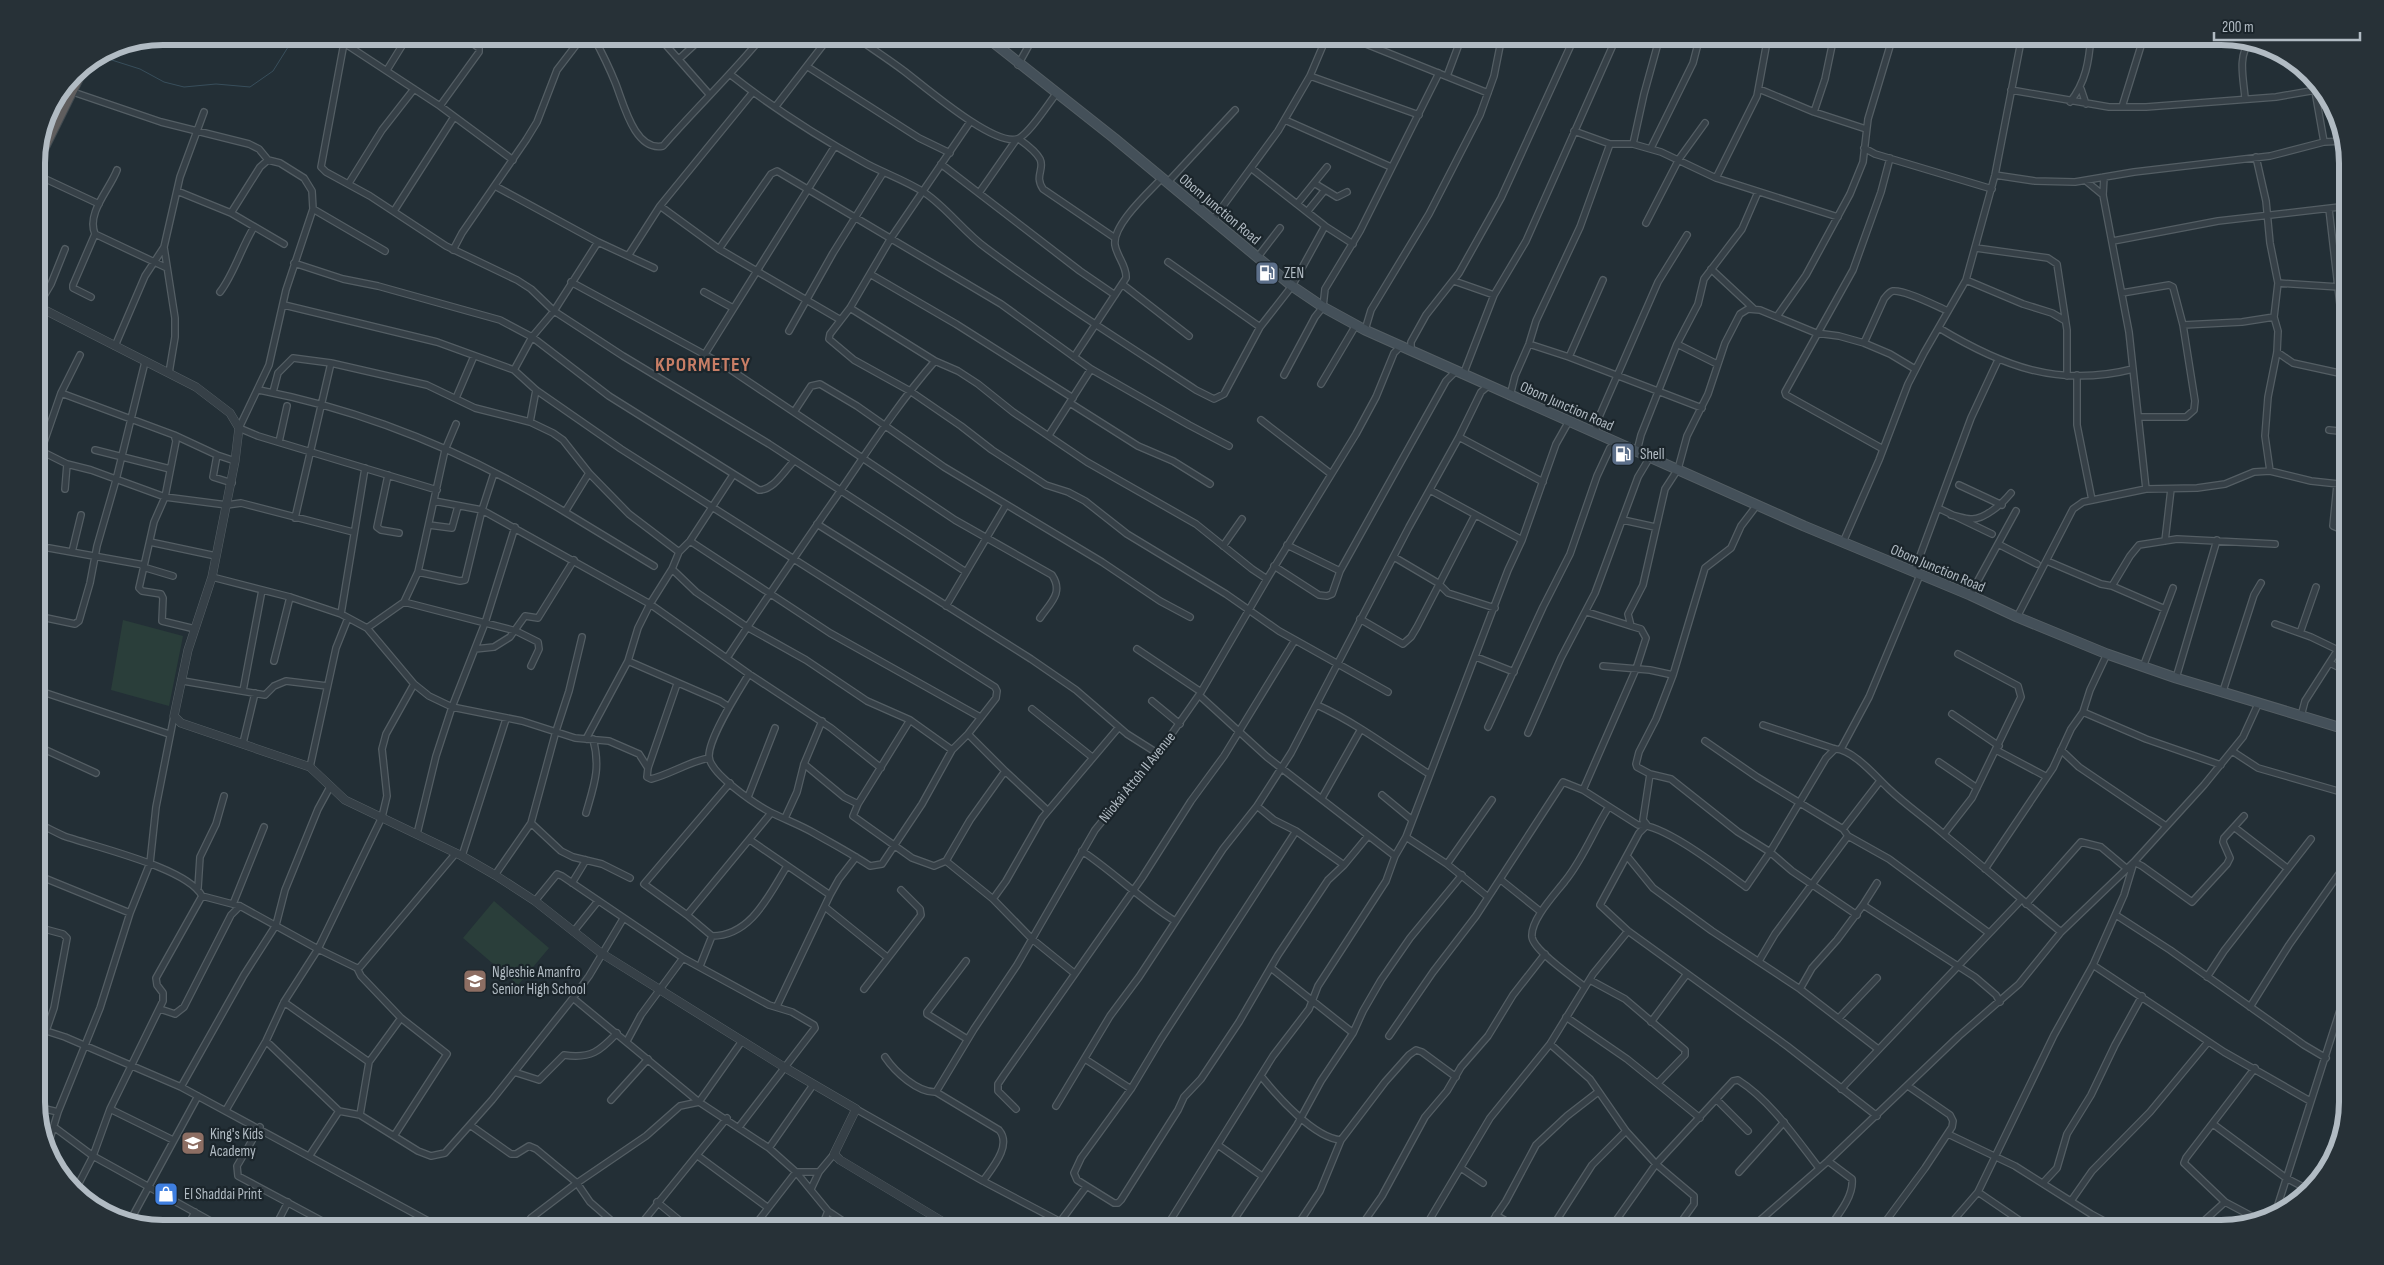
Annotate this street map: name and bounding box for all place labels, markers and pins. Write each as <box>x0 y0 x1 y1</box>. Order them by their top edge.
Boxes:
fuel station icon: ZEN <box>1254 260 1280 286</box>
place label: ZEN <box>1284 264 1304 283</box>
fuel station icon: Shell <box>1610 441 1636 467</box>
place label: Shell <box>1640 445 1664 464</box>
place label: Ngleshie Amanfro Senior High School <box>492 963 586 999</box>
school or university icon: Ngleshie Amanfro Senior High School <box>462 968 488 994</box>
place label: King's Kids Academy <box>209 1125 263 1161</box>
school or university icon: King's Kids Academy <box>180 1130 206 1156</box>
shop icon: El Shaddai Print <box>153 1181 179 1207</box>
place label: El Shaddai Print <box>184 1185 262 1204</box>

